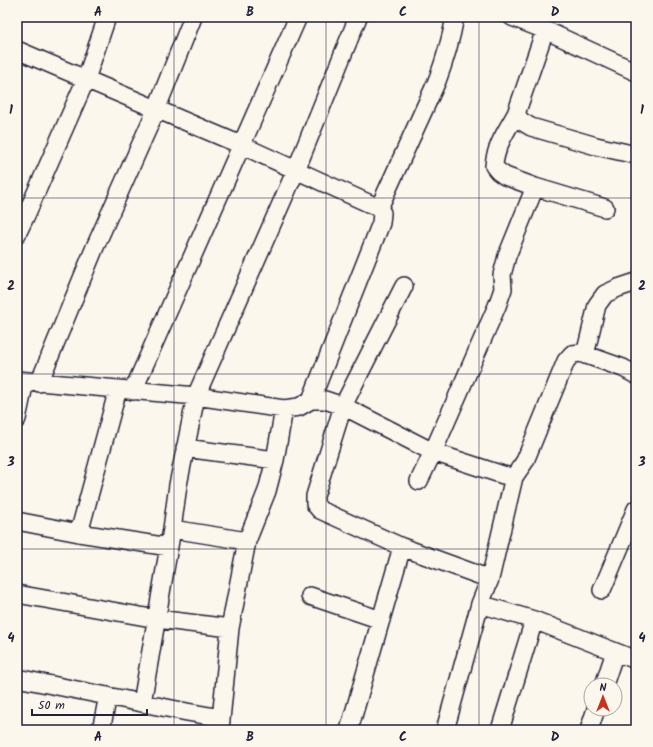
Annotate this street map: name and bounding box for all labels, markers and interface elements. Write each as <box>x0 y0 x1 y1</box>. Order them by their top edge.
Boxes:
text: A <box>94 2 102 23</box>
text: B <box>246 2 254 23</box>
text: C <box>399 2 407 23</box>
text: D <box>551 2 560 23</box>
text: 1 <box>9 100 13 121</box>
text: 1 <box>640 100 644 121</box>
text: 2 <box>7 276 15 297</box>
text: 2 <box>638 276 646 297</box>
text: 3 <box>6 452 15 473</box>
text: 3 <box>637 452 646 473</box>
text: 4 <box>7 628 15 649</box>
text: 4 <box>638 628 646 649</box>
north arrow <box>583 677 623 717</box>
text: N <box>600 679 607 697</box>
scale bar <box>32 691 147 717</box>
text: 50 m <box>38 696 65 715</box>
text: A <box>94 727 102 747</box>
text: B <box>246 727 254 747</box>
text: C <box>399 727 407 747</box>
text: D <box>551 727 560 747</box>

